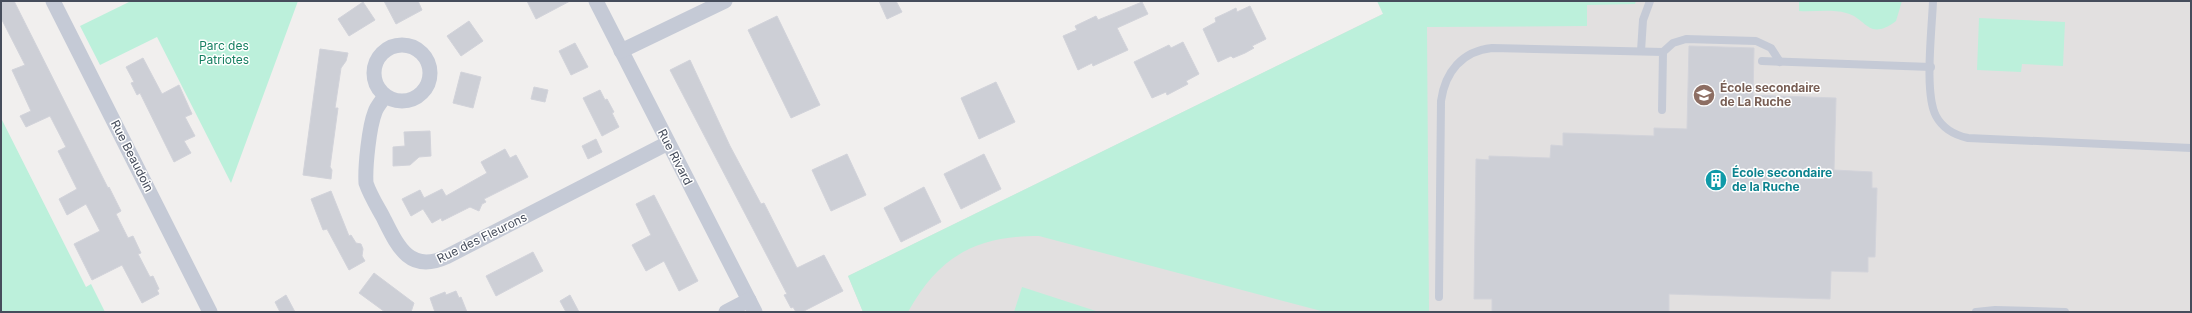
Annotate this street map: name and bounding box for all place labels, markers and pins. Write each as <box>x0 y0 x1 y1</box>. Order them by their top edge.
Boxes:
place label: École secondaire de La Ruche <box>1720 80 1820 109</box>
school or university icon: École secondaire de La Ruche <box>1691 82 1717 108</box>
place label: École secondaire de la Ruche <box>1732 165 1832 194</box>
building icon: École secondaire de la Ruche <box>1703 167 1729 193</box>

